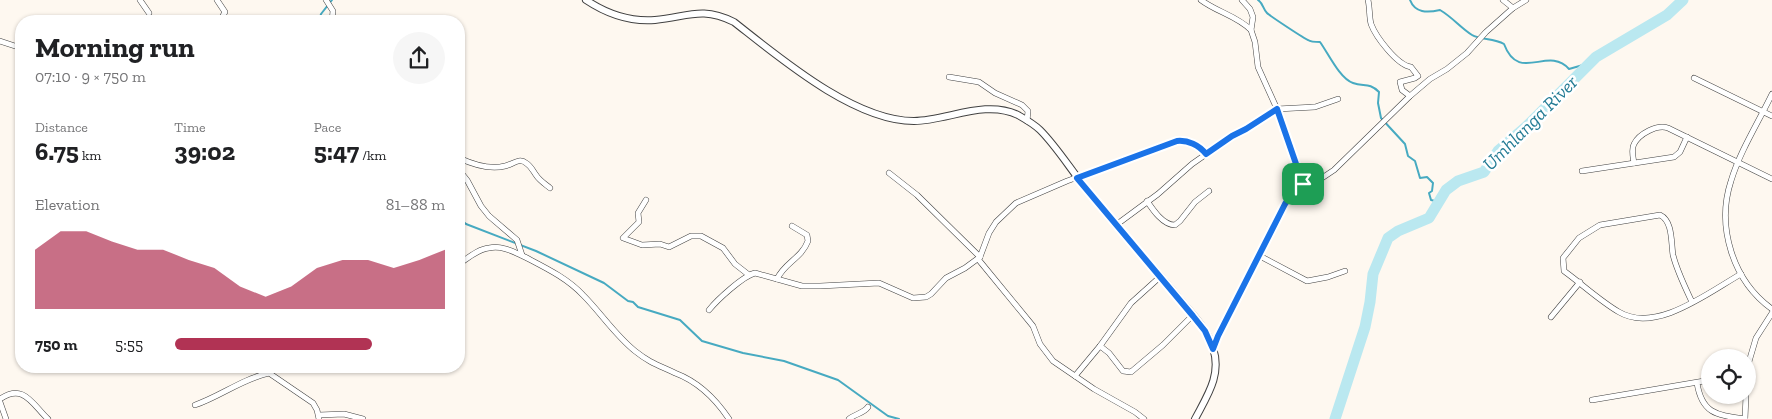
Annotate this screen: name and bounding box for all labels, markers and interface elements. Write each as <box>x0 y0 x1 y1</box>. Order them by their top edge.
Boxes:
text: Morning run <box>35 31 195 64</box>
button: share <box>393 32 445 84</box>
text: 07:10 · 9 × 750 m <box>35 67 146 86</box>
water label: Umhlanga River <box>1478 70 1583 175</box>
text: Distance <box>35 119 88 136</box>
text: Time <box>174 119 206 136</box>
text: Pace <box>314 119 341 136</box>
text: 6.75 <box>35 136 79 166</box>
text: 39:02 <box>174 136 235 166</box>
text: 5:47 <box>314 136 359 166</box>
text: km <box>79 147 101 164</box>
text: /km <box>359 147 386 164</box>
pin <box>1282 163 1324 205</box>
icon: arrive <box>1289 170 1317 198</box>
text: Elevation <box>35 195 100 214</box>
text: 81–88 m <box>386 195 445 214</box>
text: 750 m <box>35 335 78 354</box>
text: 5:55 <box>115 335 143 354</box>
map controls <box>1701 349 1756 404</box>
button: locate <box>1701 349 1756 404</box>

